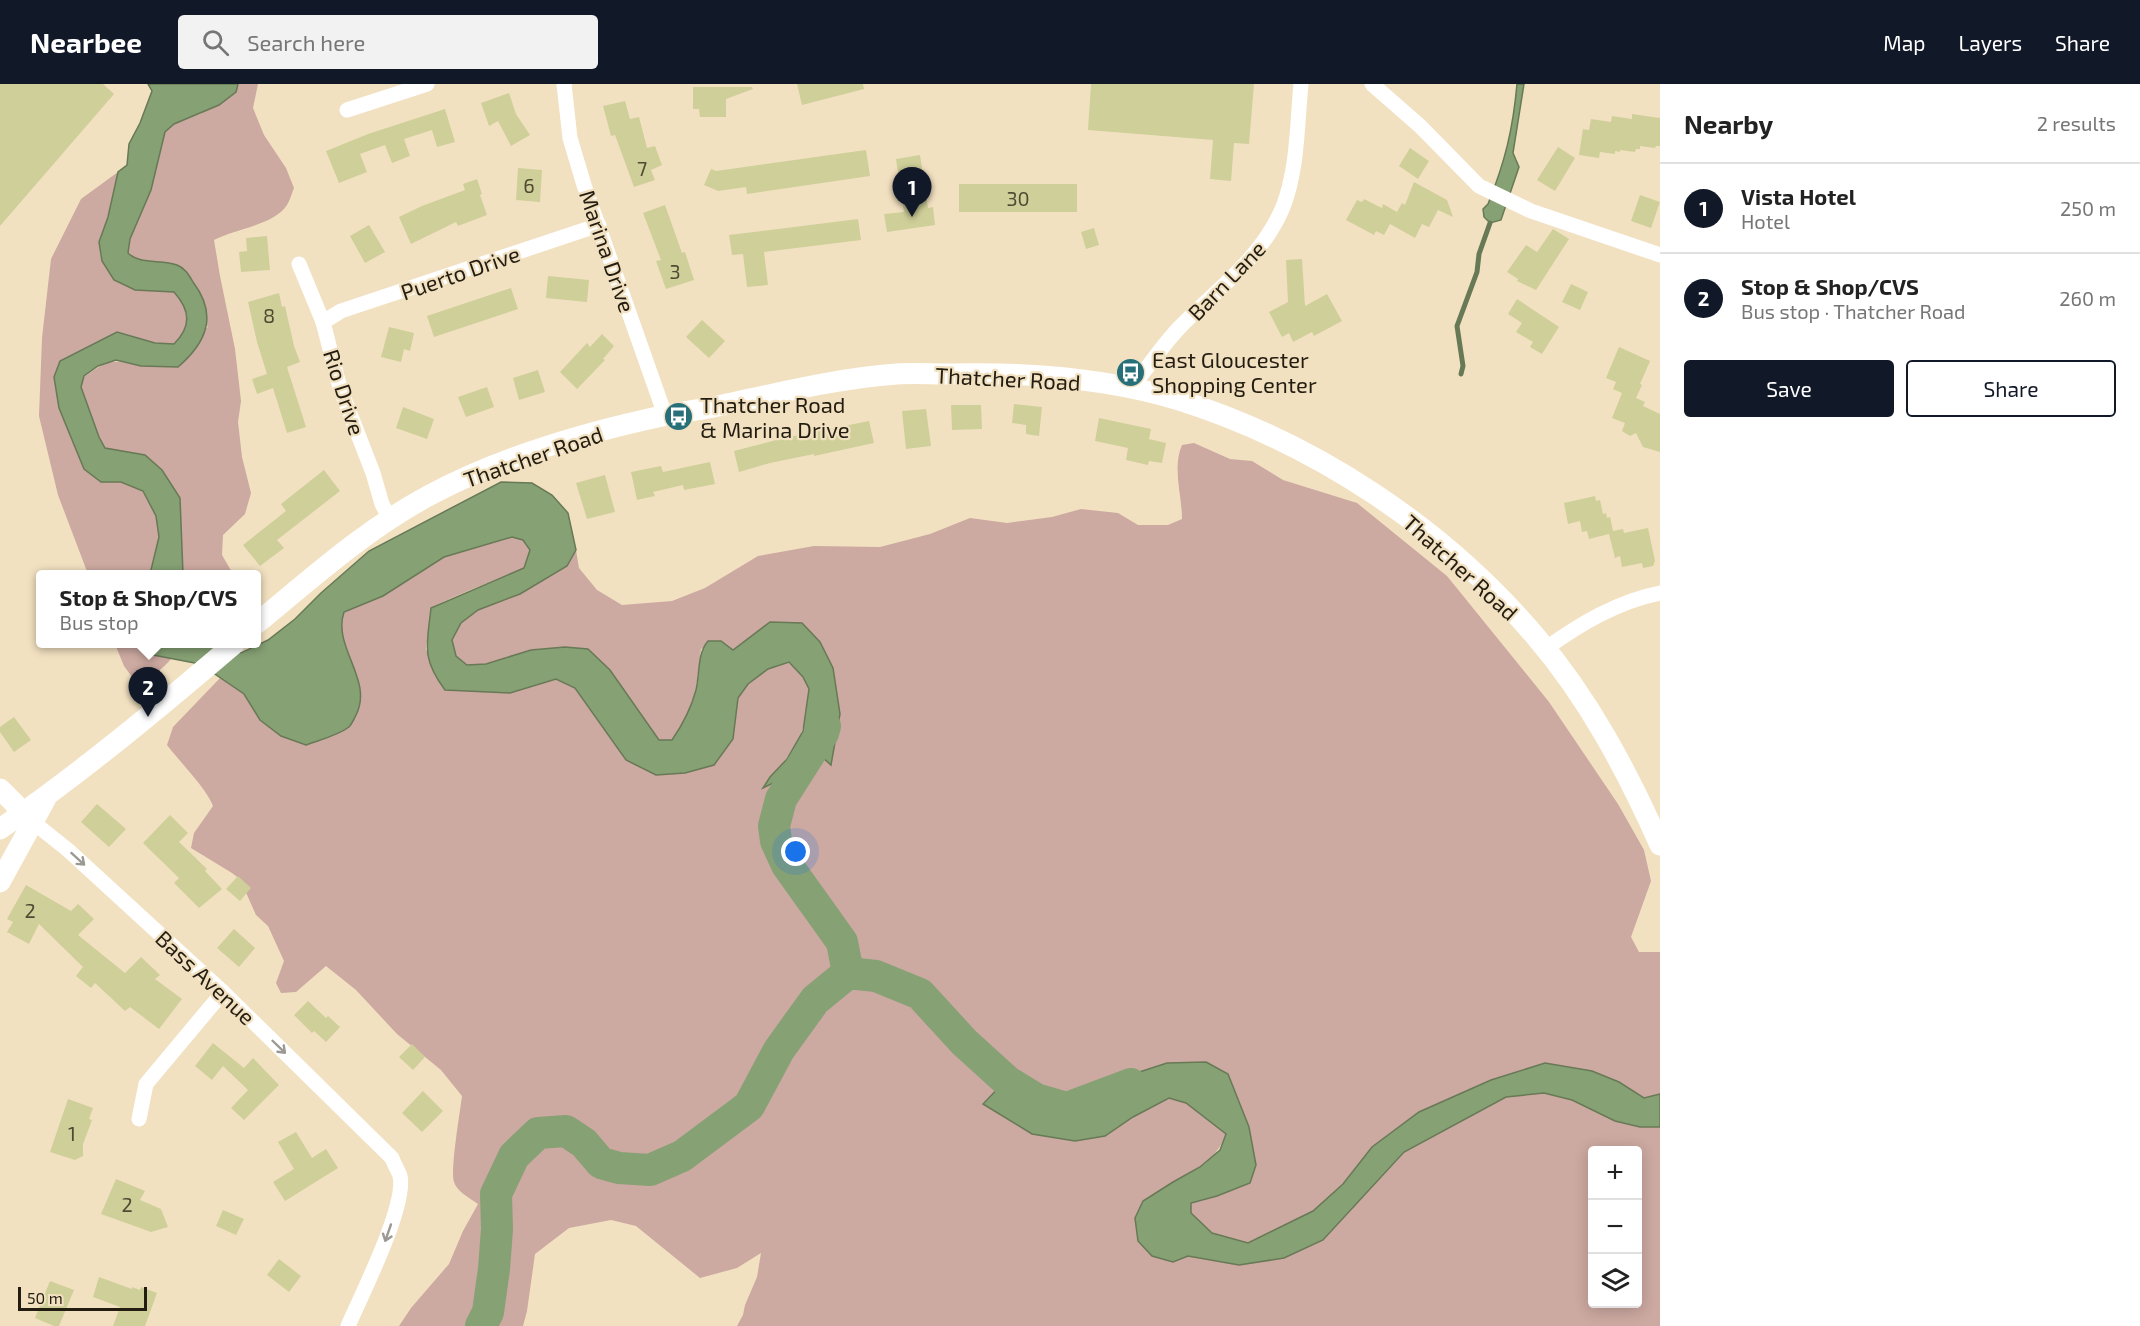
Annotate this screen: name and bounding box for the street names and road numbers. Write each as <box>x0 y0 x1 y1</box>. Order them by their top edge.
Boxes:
street label: Marina Drive <box>575 186 641 316</box>
street label: Barn Lane <box>1182 235 1270 325</box>
street label: Puerto Drive <box>397 239 523 305</box>
street label: Rio Drive <box>319 346 371 438</box>
street label: Thatcher Road <box>935 361 1081 395</box>
street label: Thatcher Road <box>460 420 606 492</box>
street label: Thatcher Road <box>1398 509 1524 625</box>
street label: Bass Avenue <box>151 924 261 1030</box>

